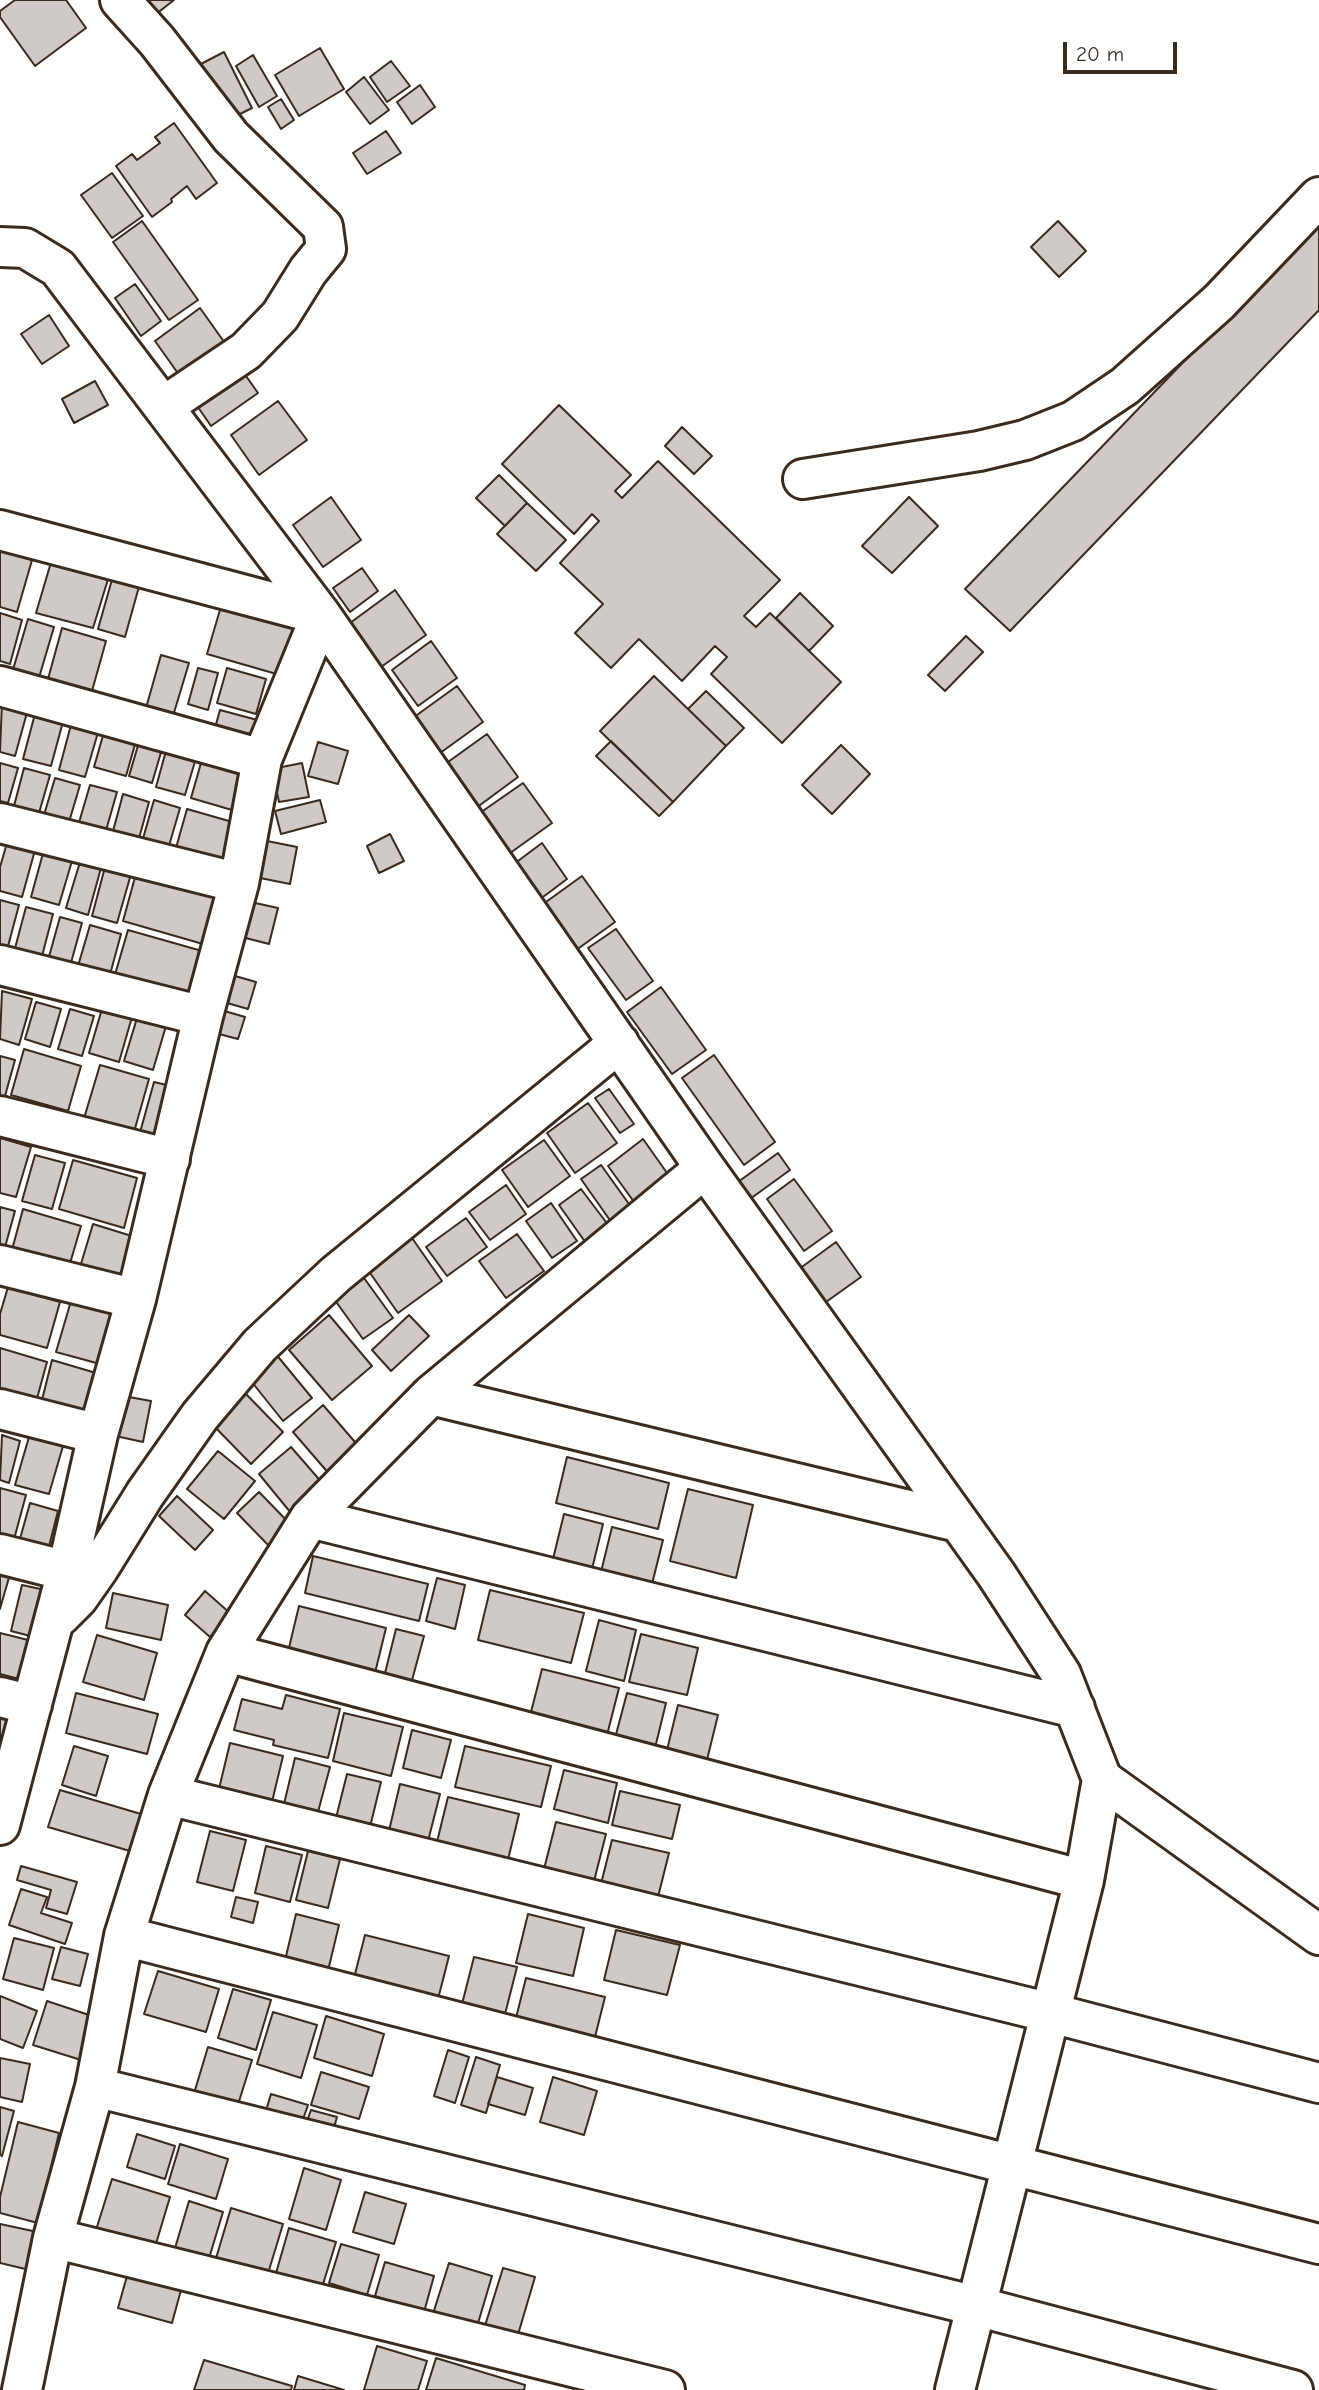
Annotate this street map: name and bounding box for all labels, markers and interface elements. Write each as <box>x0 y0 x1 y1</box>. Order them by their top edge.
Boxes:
scale bar <box>1067 28 1181 72</box>
text: 20 m <box>1076 42 1124 66</box>

